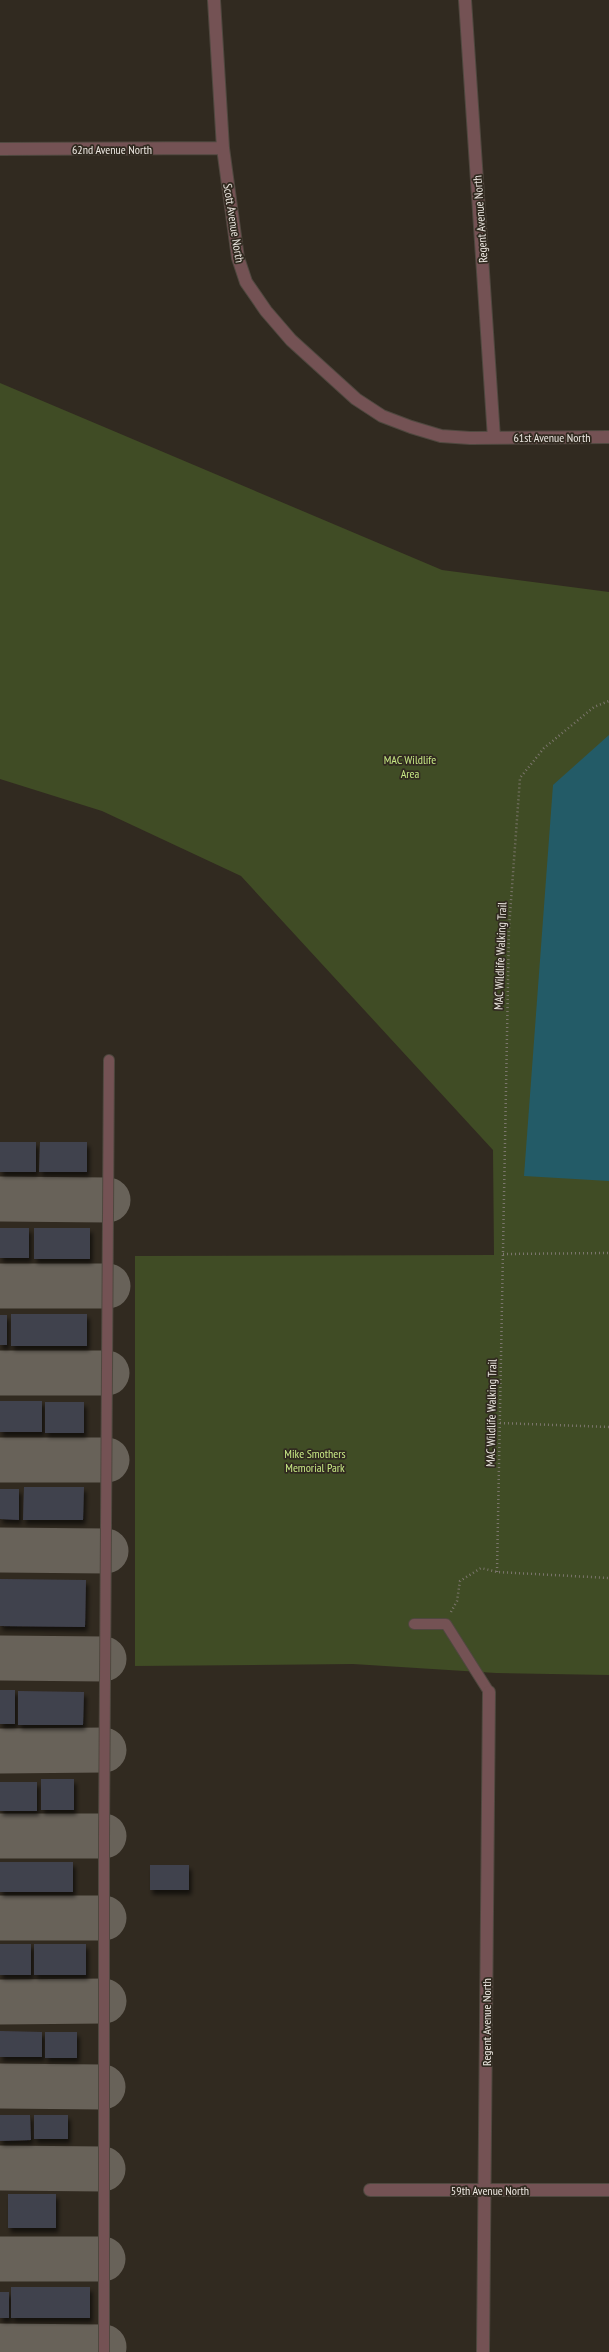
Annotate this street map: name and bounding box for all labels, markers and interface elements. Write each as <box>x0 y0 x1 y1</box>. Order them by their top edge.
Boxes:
street label: 62nd Avenue North <box>72 142 152 157</box>
street label: Regent Avenue North <box>469 175 491 263</box>
street label: Scott Avenue North <box>220 182 248 264</box>
street label: 61st Avenue North <box>513 430 591 445</box>
park label: MAC Wildlife Area <box>384 752 436 781</box>
street label: MAC Wildlife Walking Trail <box>491 902 509 1010</box>
street label: MAC Wildlife Walking Trail <box>483 1359 499 1467</box>
park label: Mike Smothers Memorial Park <box>284 1446 346 1475</box>
street label: Regent Avenue North <box>479 1978 494 2066</box>
street label: 59th Avenue North <box>451 2183 529 2198</box>

